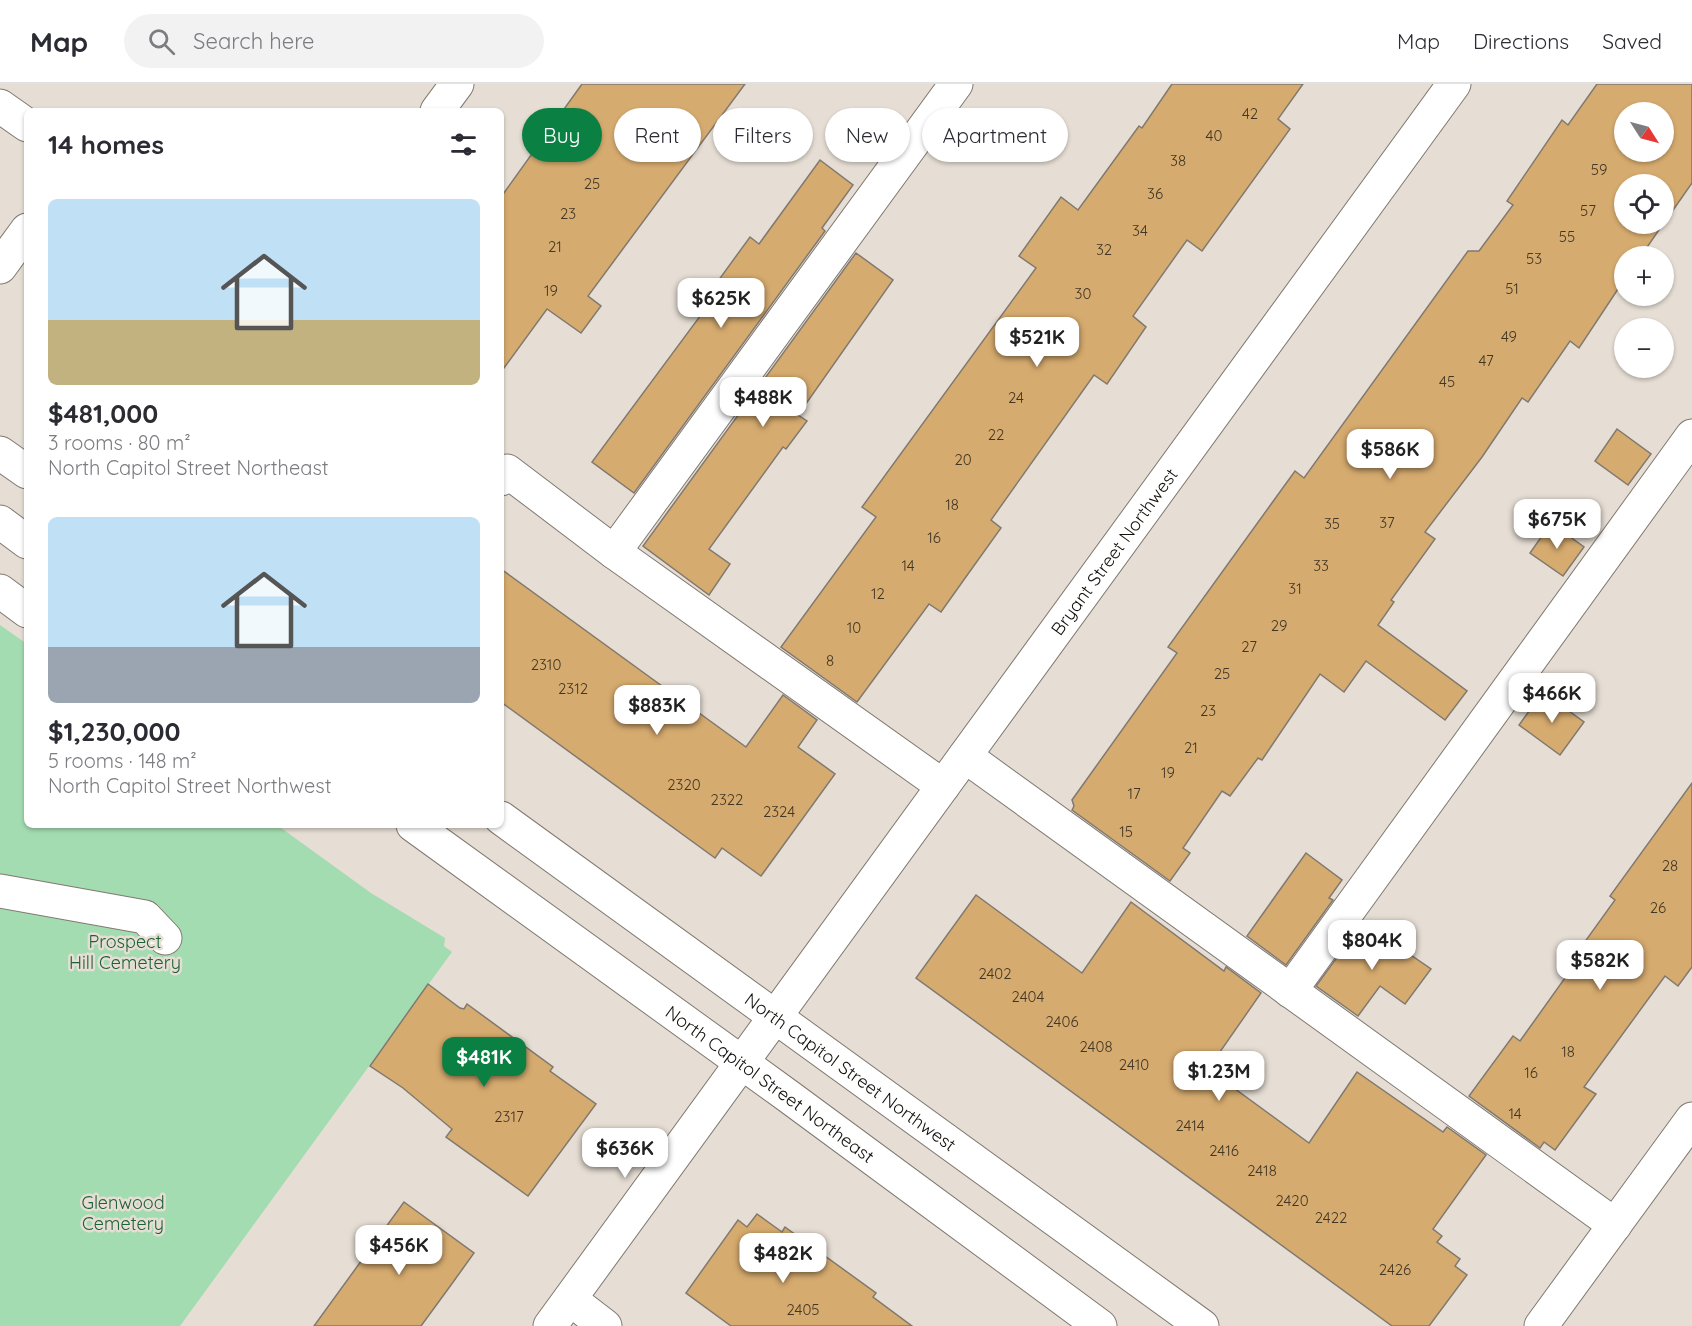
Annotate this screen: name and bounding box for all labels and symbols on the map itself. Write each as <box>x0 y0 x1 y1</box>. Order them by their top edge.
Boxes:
north arrow <box>1614 102 1674 162</box>
house number: 42 <box>1242 104 1258 123</box>
house number: 40 <box>1206 126 1222 145</box>
house number: 38 <box>1170 151 1186 170</box>
house number: 59 <box>1591 160 1607 179</box>
house number: 25 <box>584 174 600 193</box>
house number: 36 <box>1147 184 1163 203</box>
house number: 57 <box>1580 201 1596 220</box>
house number: 23 <box>560 204 576 223</box>
house number: 34 <box>1132 221 1148 240</box>
house number: 55 <box>1559 227 1575 246</box>
house number: 21 <box>548 237 562 256</box>
house number: 32 <box>1096 240 1112 259</box>
house number: 53 <box>1526 249 1542 268</box>
pin: $625K <box>679 278 763 329</box>
house number: 51 <box>1505 279 1519 298</box>
house number: 19 <box>544 281 558 300</box>
house number: 30 <box>1075 284 1091 303</box>
pin: $521K <box>995 317 1079 368</box>
house number: 49 <box>1501 327 1517 346</box>
house number: 47 <box>1478 351 1494 370</box>
house number: 45 <box>1439 372 1455 391</box>
pin: $488K <box>721 377 805 428</box>
house number: 24 <box>1008 388 1024 407</box>
house number: 22 <box>988 425 1004 444</box>
pin: $586K <box>1348 429 1432 480</box>
house number: 20 <box>954 450 972 469</box>
street label: Bryant Street Northwest <box>1045 463 1182 639</box>
house number: 18 <box>945 495 959 514</box>
pin: $675K <box>1515 499 1599 550</box>
house number: 37 <box>1379 513 1395 532</box>
house number: 35 <box>1324 514 1340 533</box>
house number: 16 <box>927 528 941 547</box>
house number: 14 <box>901 556 915 575</box>
house number: 33 <box>1313 556 1329 575</box>
house number: 31 <box>1288 579 1302 598</box>
house number: 12 <box>871 584 885 603</box>
house number: 29 <box>1271 616 1287 635</box>
house number: 10 <box>847 618 861 637</box>
house number: 27 <box>1241 637 1257 656</box>
house number: 8 <box>826 651 834 670</box>
house number: 2310 <box>531 655 561 674</box>
house number: 25 <box>1214 664 1230 683</box>
pin: $466K <box>1510 673 1594 724</box>
house number: 2312 <box>558 679 588 698</box>
pin: $883K <box>615 685 699 736</box>
house number: 23 <box>1200 701 1216 720</box>
house number: 21 <box>1184 738 1198 757</box>
house number: 19 <box>1161 763 1175 782</box>
house number: 2320 <box>667 775 701 794</box>
house number: 17 <box>1127 784 1141 803</box>
house number: 2322 <box>711 790 743 809</box>
house number: 2324 <box>763 802 795 821</box>
house number: 15 <box>1119 822 1133 841</box>
house number: 28 <box>1662 856 1678 875</box>
house number: 26 <box>1650 898 1666 917</box>
pin: $804K <box>1330 920 1414 971</box>
park label: Prospect Hill Cemetery <box>69 930 181 974</box>
pin: $582K <box>1558 940 1642 991</box>
house number: 2402 <box>978 964 1012 983</box>
street label: North Capitol Street Northwest <box>741 987 961 1156</box>
house number: 2404 <box>1012 987 1045 1006</box>
street label: North Capitol Street Northeast <box>661 1000 879 1167</box>
house number: 2406 <box>1046 1012 1079 1031</box>
pin: $481K <box>442 1037 526 1088</box>
house number: 2408 <box>1079 1037 1113 1056</box>
house number: 18 <box>1561 1042 1575 1061</box>
pin: $1.23M <box>1170 1051 1268 1102</box>
house number: 2410 <box>1119 1055 1149 1074</box>
house number: 16 <box>1524 1063 1538 1082</box>
house number: 14 <box>1508 1104 1522 1123</box>
house number: 2317 <box>494 1107 524 1126</box>
house number: 2414 <box>1175 1116 1205 1135</box>
pin: $636K <box>583 1128 667 1179</box>
house number: 2416 <box>1209 1141 1239 1160</box>
house number: 2418 <box>1247 1161 1277 1180</box>
park label: Glenwood Cemetery <box>81 1191 165 1235</box>
house number: 2420 <box>1275 1191 1309 1210</box>
house number: 2422 <box>1315 1208 1347 1227</box>
pin: $456K <box>357 1225 441 1276</box>
pin: $482K <box>741 1233 825 1284</box>
house number: 2426 <box>1379 1260 1411 1279</box>
house number: 2405 <box>786 1300 820 1319</box>

